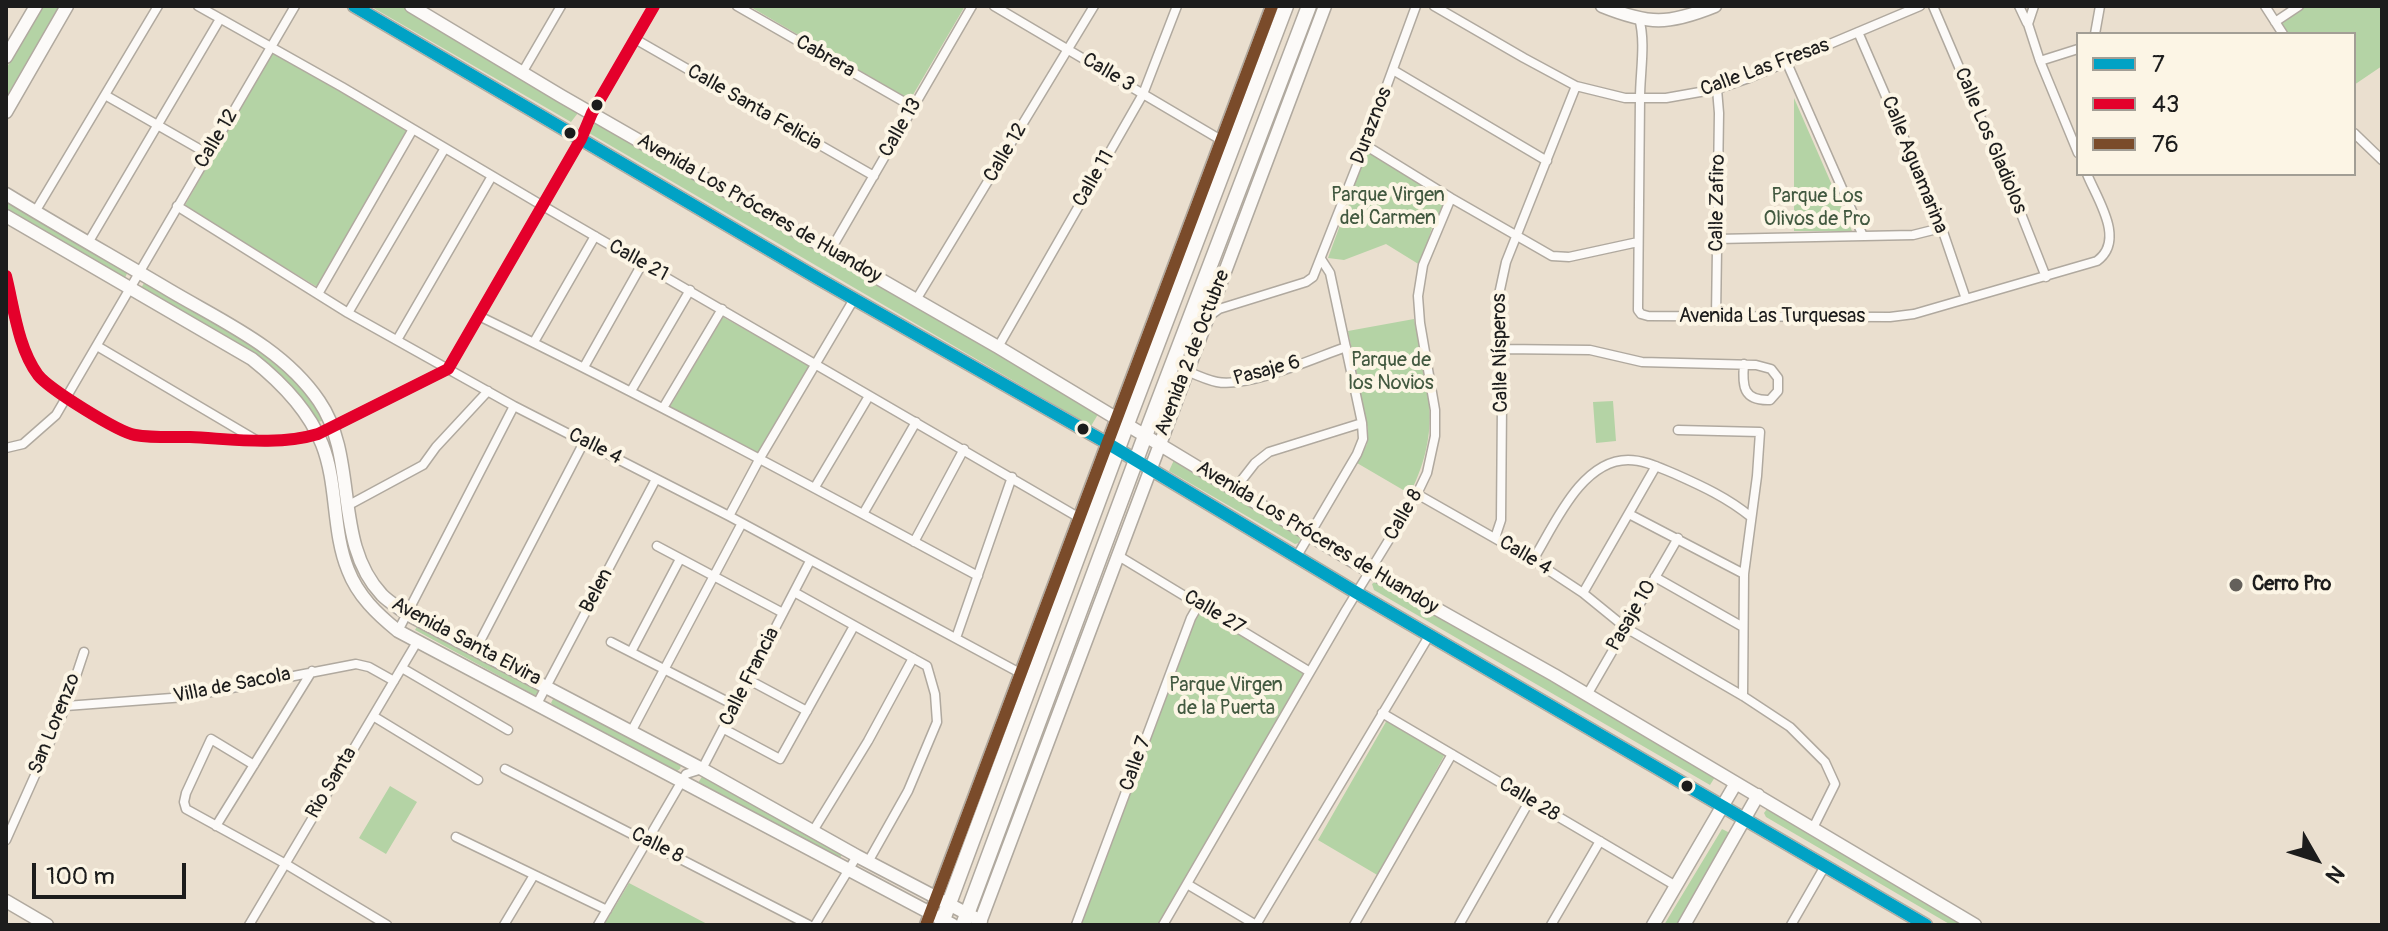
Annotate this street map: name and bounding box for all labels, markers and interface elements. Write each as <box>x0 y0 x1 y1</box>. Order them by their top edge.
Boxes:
street label: Cabrera <box>791 30 859 84</box>
legend <box>2076 32 2356 176</box>
street label: Calle Las Fresas <box>1697 34 1833 102</box>
street label: Calle 3 <box>1078 48 1138 98</box>
text: 7 <box>2152 50 2165 79</box>
street label: Calle Santa Felicia <box>683 60 825 156</box>
street label: Calle Los Gladiolos <box>1948 64 2032 218</box>
street label: Duraznos <box>1346 84 1398 168</box>
text: 43 <box>2152 90 2179 119</box>
street label: Calle Aguamarina <box>1876 93 1952 237</box>
street label: Calle 13 <box>875 94 927 162</box>
unlabelled marker <box>589 97 605 113</box>
street label: Calle 12 <box>190 105 244 173</box>
street label: Calle 12 <box>979 119 1033 187</box>
unlabelled marker <box>562 125 578 141</box>
street label: Avenida Los Próceres de Huandoy <box>633 129 885 289</box>
text: 76 <box>2152 130 2179 159</box>
street label: Calle 11 <box>1068 147 1120 211</box>
street label: Calle Zafiro <box>1705 154 1731 252</box>
park label: Parque Virgen del Carmen <box>1331 184 1445 231</box>
park label: Parque Los Olivos de Pro <box>1764 185 1870 232</box>
street label: Calle 21 <box>604 235 672 287</box>
street label: Avenida 2 de Octubre <box>1150 267 1236 439</box>
street label: Calle Nísperos <box>1488 293 1514 413</box>
street label: Avenida Las Turquesas <box>1679 305 1865 329</box>
park label: Parque de los Novios <box>1348 349 1434 396</box>
street label: Pasaje 6 <box>1231 351 1303 391</box>
unlabelled marker <box>1075 421 1091 437</box>
street label: Calle 4 <box>564 423 626 471</box>
street label: Avenida Los Próceres de Huandoy <box>1192 456 1442 620</box>
street label: Calle 8 <box>1380 485 1428 545</box>
street label: Calle 4 <box>1494 531 1556 581</box>
street label: Belen <box>575 565 619 617</box>
place label: Cerro Pro <box>2252 573 2331 597</box>
street label: Pasaje 10 <box>1602 576 1662 656</box>
marker: Cerro Pro <box>2227 576 2245 594</box>
street label: Calle 27 <box>1179 585 1249 641</box>
street label: Avenida Santa Elvira <box>387 592 545 692</box>
street label: Calle Francia <box>715 624 785 730</box>
street label: Villa de Sacola <box>171 663 293 709</box>
street label: San Lorenzo <box>24 670 86 778</box>
park label: Parque Virgen de la Puerta <box>1169 674 1283 721</box>
street label: Calle 7 <box>1115 734 1157 794</box>
street label: Rio Santa <box>301 743 363 823</box>
street label: Calle 28 <box>1494 773 1564 827</box>
unlabelled marker <box>1679 778 1695 794</box>
north arrow <box>2276 819 2356 899</box>
street label: Calle 8 <box>627 823 687 869</box>
scale bar <box>36 847 190 897</box>
text: N <box>2319 860 2350 889</box>
text: 100 m <box>46 862 115 891</box>

